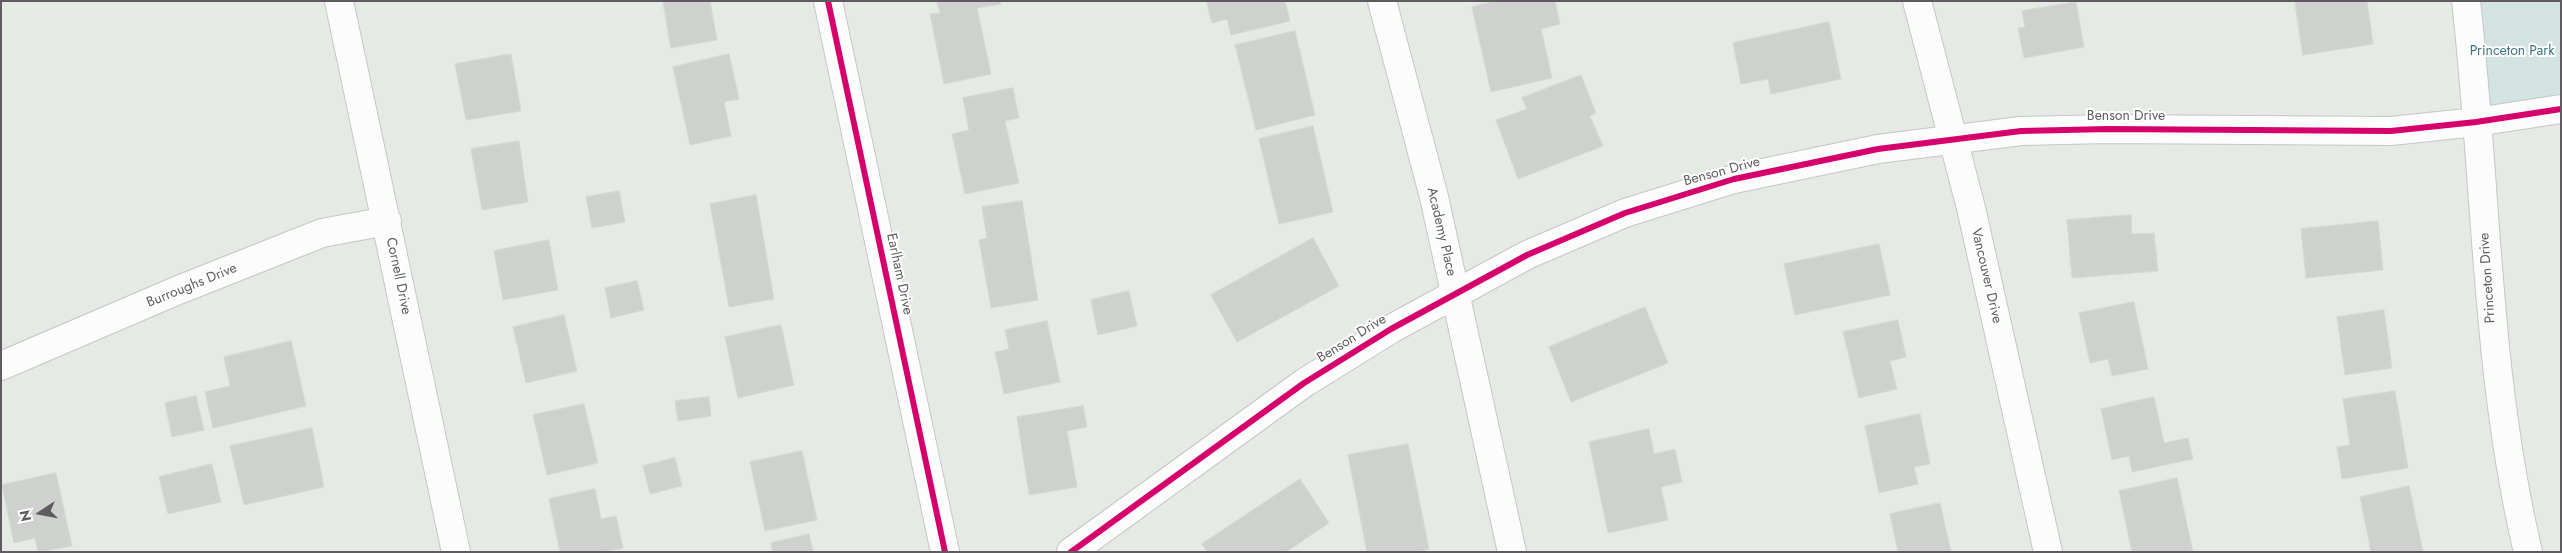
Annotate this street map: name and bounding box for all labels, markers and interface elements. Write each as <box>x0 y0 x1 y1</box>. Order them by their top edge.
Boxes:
park label: Princeton Park <box>2470 44 2554 60</box>
street label: Benson Drive <box>2087 109 2165 125</box>
street label: Benson Drive <box>1682 154 1762 190</box>
street label: Academy Place <box>1423 186 1459 278</box>
street label: Vancouver Drive <box>1967 227 2005 325</box>
street label: Earlham Drive <box>882 232 916 316</box>
street label: Princeton Drive <box>2476 232 2500 324</box>
street label: Cornell Drive <box>382 236 414 316</box>
street label: Burroughs Drive <box>144 260 240 312</box>
street label: Benson Drive <box>1314 311 1390 367</box>
north arrow <box>15 488 65 538</box>
text: N <box>14 508 36 523</box>

